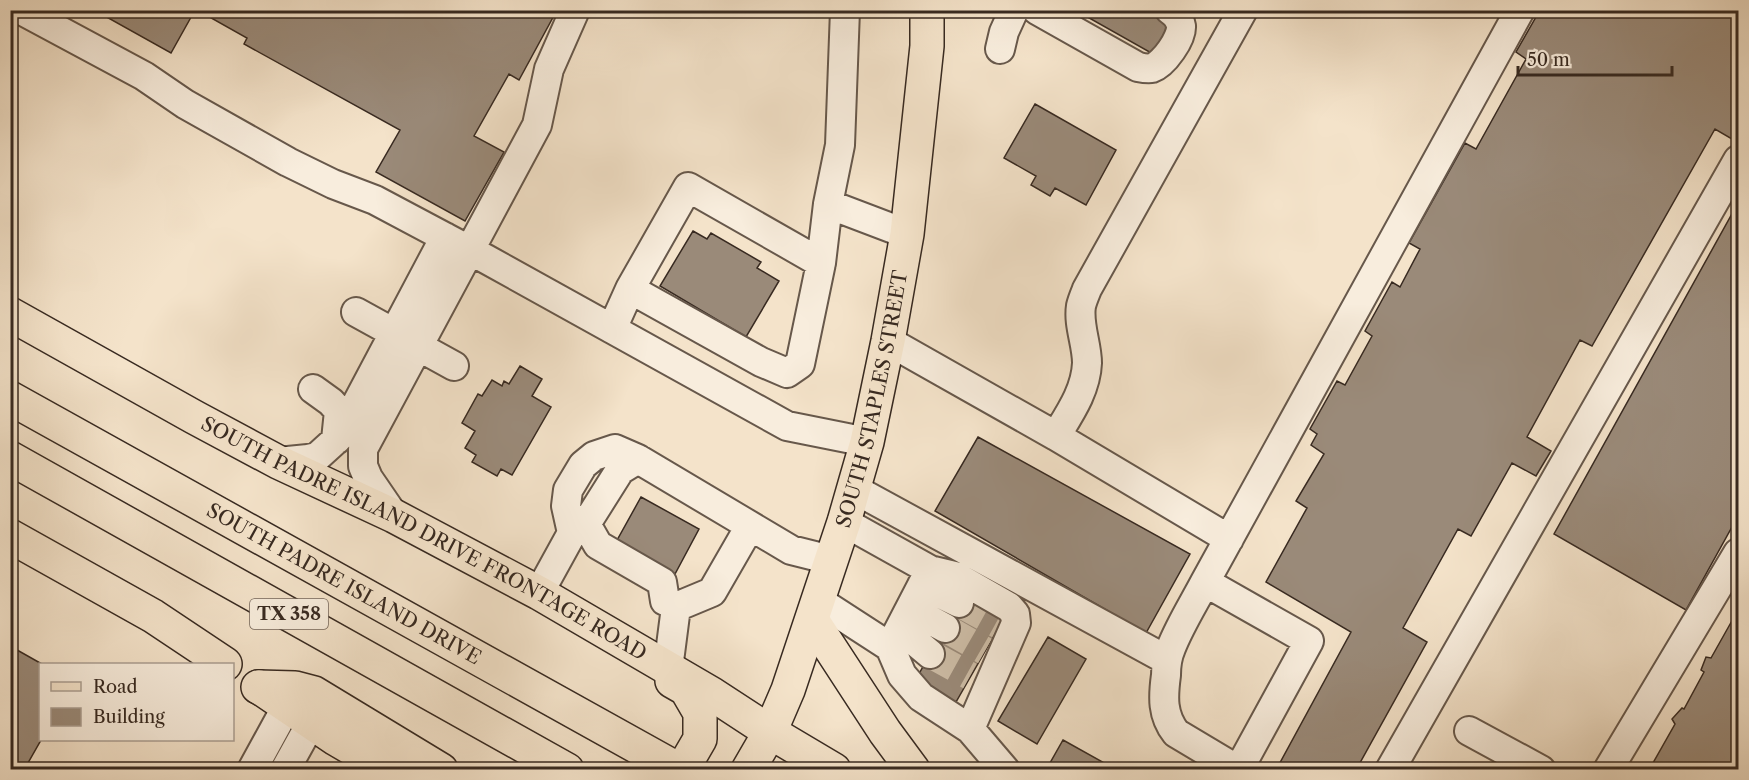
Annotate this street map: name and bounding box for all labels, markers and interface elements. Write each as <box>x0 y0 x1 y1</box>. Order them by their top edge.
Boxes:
scale bar <box>1518 39 1672 77</box>
text: 50 m <box>1527 49 1570 71</box>
street label: SOUTH STAPLES STREET <box>831 268 912 530</box>
street label: SOUTH PADRE ISLAND DRIVE FRONTAGE ROAD <box>198 411 650 667</box>
street label: SOUTH PADRE ISLAND DRIVE <box>204 498 486 670</box>
road number: TX 358 <box>250 599 328 629</box>
legend <box>39 663 234 741</box>
text: Road <box>93 676 138 698</box>
text: Building <box>93 706 165 728</box>

